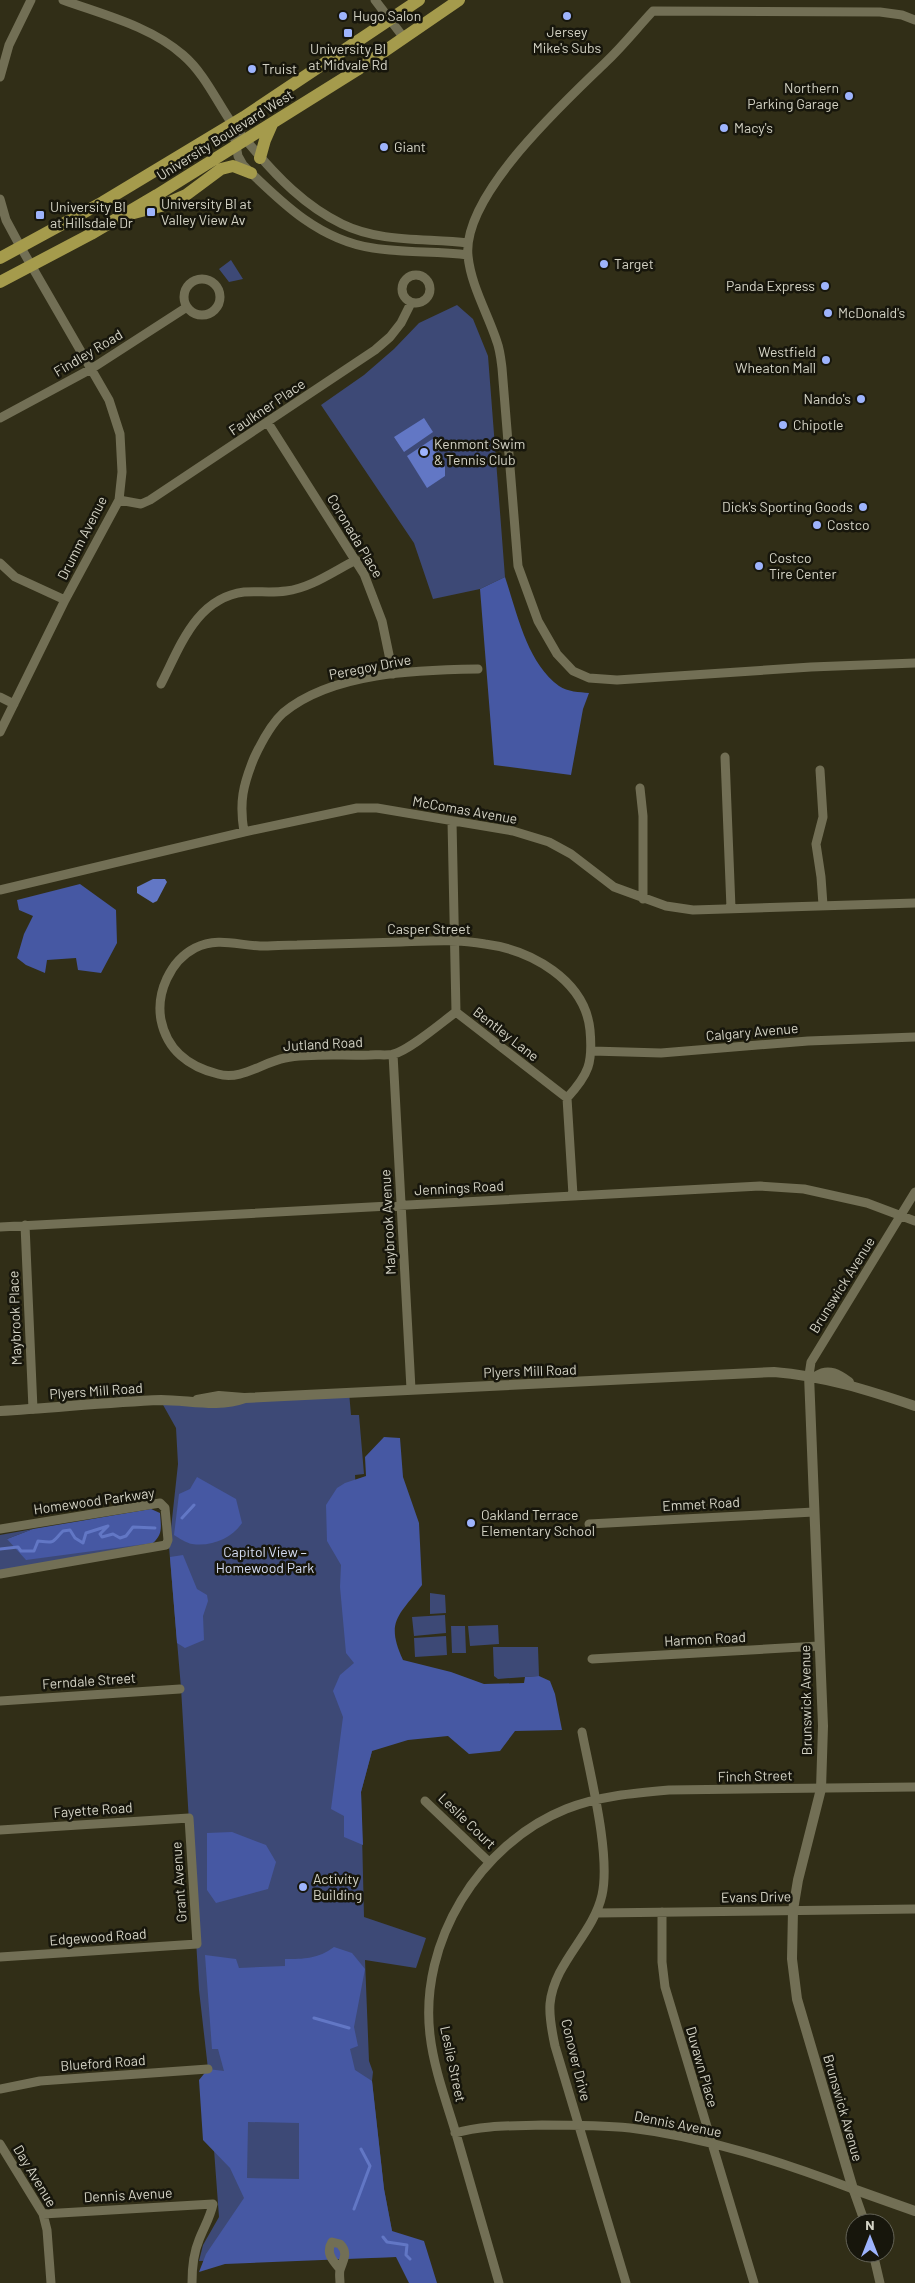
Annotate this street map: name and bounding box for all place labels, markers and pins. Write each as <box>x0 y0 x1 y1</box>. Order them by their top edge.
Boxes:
place label: Hugo Salon <box>353 7 421 24</box>
marker: Hugo Salon <box>337 10 349 22</box>
marker: Jersey Mike's Subs <box>561 10 573 22</box>
place label: Jersey Mike's Subs <box>533 23 602 56</box>
marker: University Bl at Midvale Rd <box>342 27 354 39</box>
place label: University Bl at Midvale Rd <box>308 40 388 73</box>
place label: Truist <box>262 60 297 77</box>
marker: Truist <box>246 63 258 75</box>
place label: Northern Parking Garage <box>747 79 839 112</box>
marker: Northern Parking Garage <box>843 90 855 102</box>
place label: Macy's <box>734 119 773 136</box>
marker: Macy's <box>718 122 730 134</box>
place label: Giant <box>394 138 426 155</box>
marker: Giant <box>378 141 390 153</box>
place label: University Bl at Valley View Av <box>161 195 252 228</box>
place label: University Bl at Hillsdale Dr <box>50 198 133 231</box>
marker: University Bl at Valley View Av <box>145 206 157 218</box>
marker: University Bl at Hillsdale Dr <box>34 209 46 221</box>
place label: Target <box>614 255 654 272</box>
marker: Target <box>598 258 610 270</box>
place label: Panda Express <box>726 277 815 294</box>
marker: Panda Express <box>819 280 831 292</box>
place label: McDonald's <box>838 304 906 321</box>
marker: McDonald's <box>822 307 834 319</box>
place label: Westfield Wheaton Mall <box>735 343 816 376</box>
marker: Westfield Wheaton Mall <box>820 354 832 366</box>
place label: Nando's <box>804 390 851 407</box>
marker: Nando's <box>855 393 867 405</box>
place label: Chipotle <box>793 416 844 433</box>
marker: Chipotle <box>777 419 789 431</box>
place label: Kenmont Swim & Tennis Club <box>434 435 525 468</box>
marker: Kenmont Swim & Tennis Club <box>418 446 430 458</box>
place label: Dick's Sporting Goods <box>722 498 853 515</box>
marker: Dick's Sporting Goods <box>857 501 869 513</box>
place label: Costco <box>827 516 870 533</box>
marker: Costco <box>811 519 823 531</box>
place label: Costco Tire Center <box>769 549 837 582</box>
marker: Costco Tire Center <box>753 560 765 572</box>
place label: Oakland Terrace Elementary School <box>481 1506 595 1539</box>
marker: Oakland Terrace Elementary School <box>465 1517 477 1529</box>
place label: Activity Building <box>313 1870 362 1903</box>
marker: Activity Building <box>297 1881 309 1893</box>

